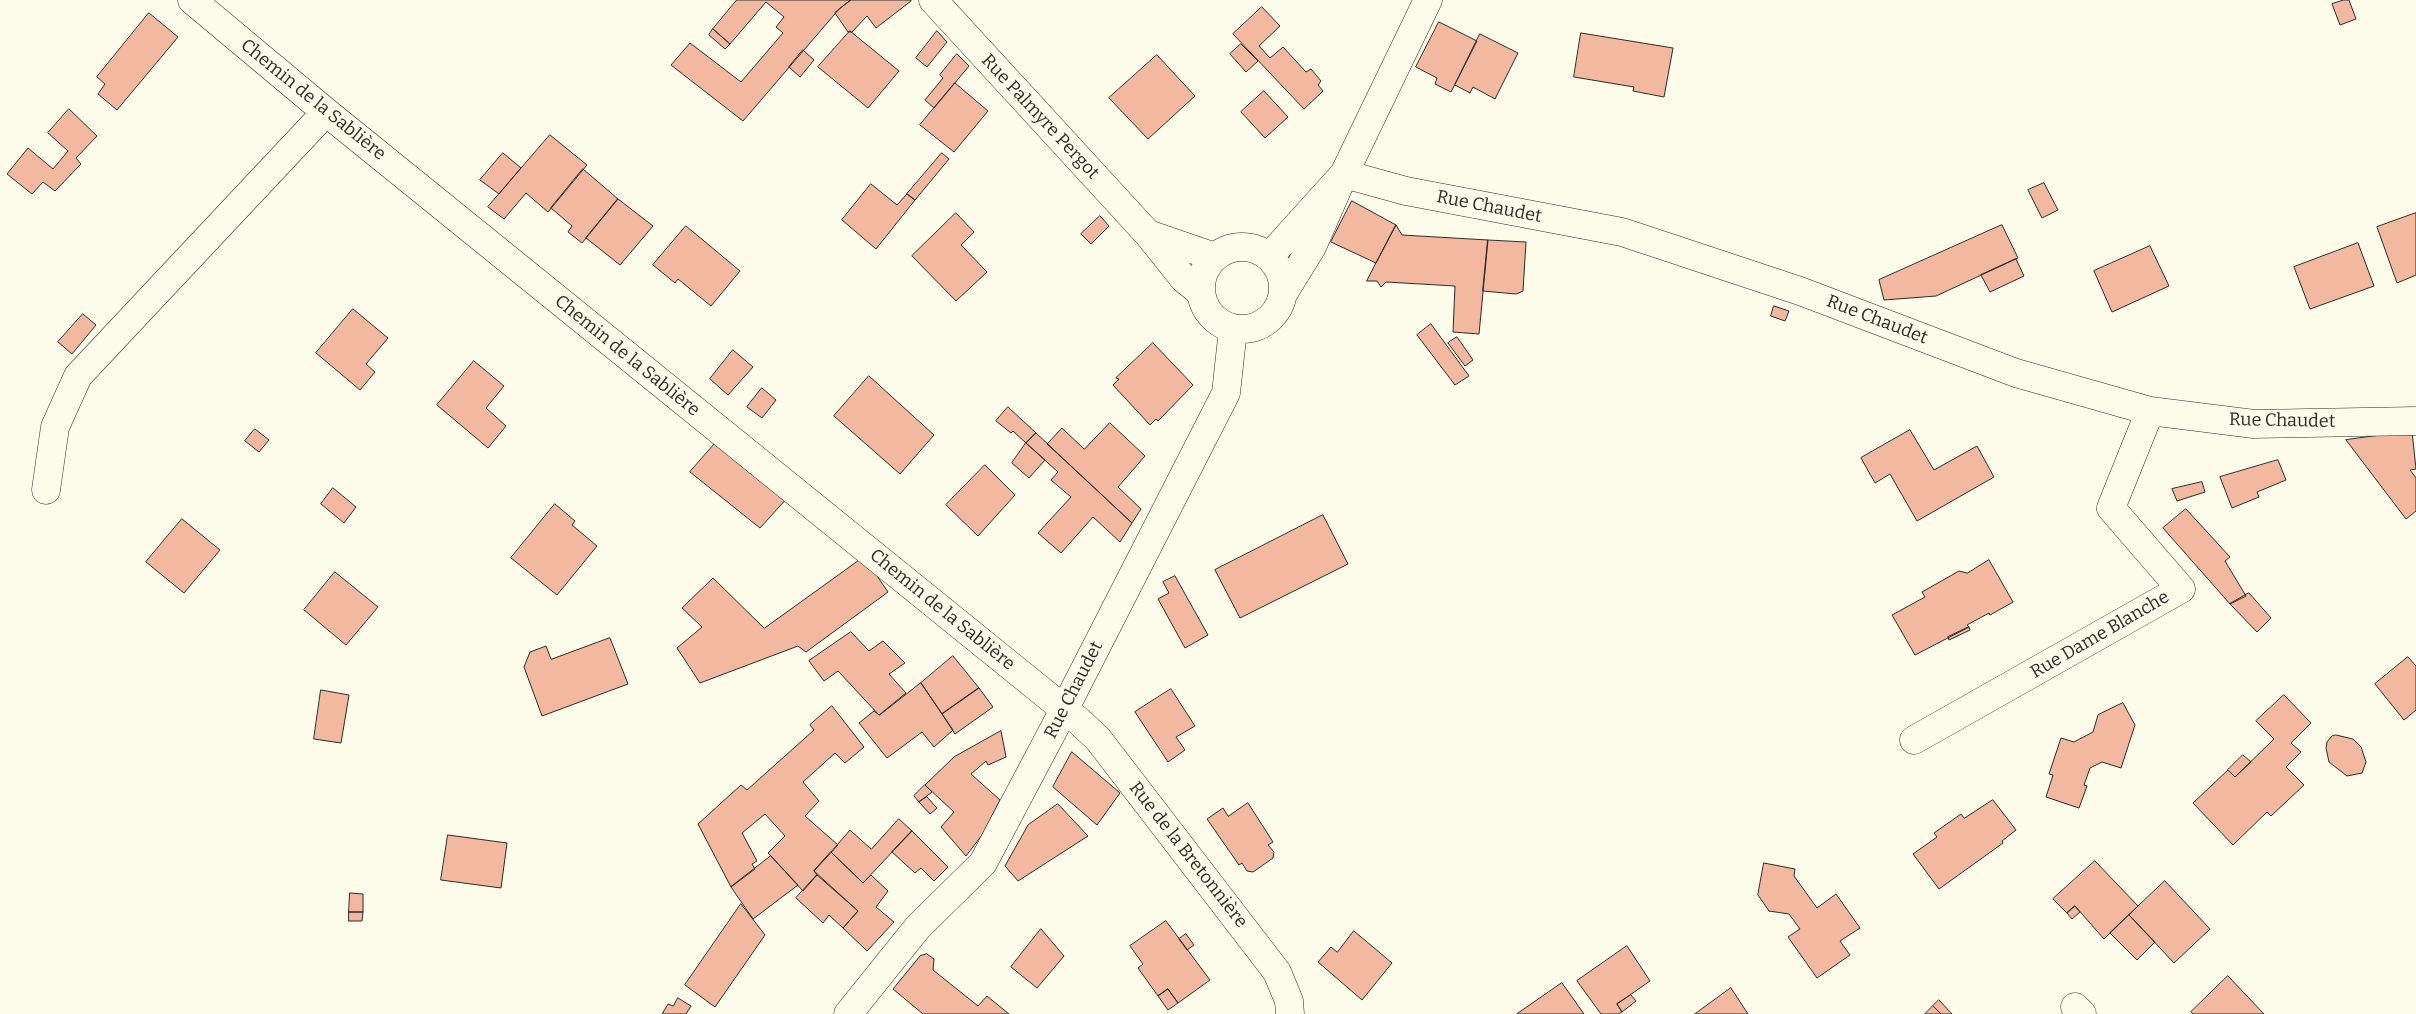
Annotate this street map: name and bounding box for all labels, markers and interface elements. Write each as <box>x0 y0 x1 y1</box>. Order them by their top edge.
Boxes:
street label: Chemin de la Sablière <box>236 35 390 165</box>
street label: Rue Palmyre Pergot <box>977 50 1103 184</box>
street label: Rue Chaudet <box>1435 186 1543 228</box>
street label: Chemin de la Sablière <box>550 291 704 421</box>
street label: Rue Chaudet <box>1823 291 1931 349</box>
street label: Rue Chaudet <box>2229 409 2335 433</box>
street label: Chemin de la Sablière <box>865 545 1019 675</box>
street label: Rue Dame Blanche <box>2027 586 2173 684</box>
street label: Rue Chaudet <box>1040 638 1108 742</box>
street label: Rue de la Bretonnière <box>1124 778 1252 932</box>

